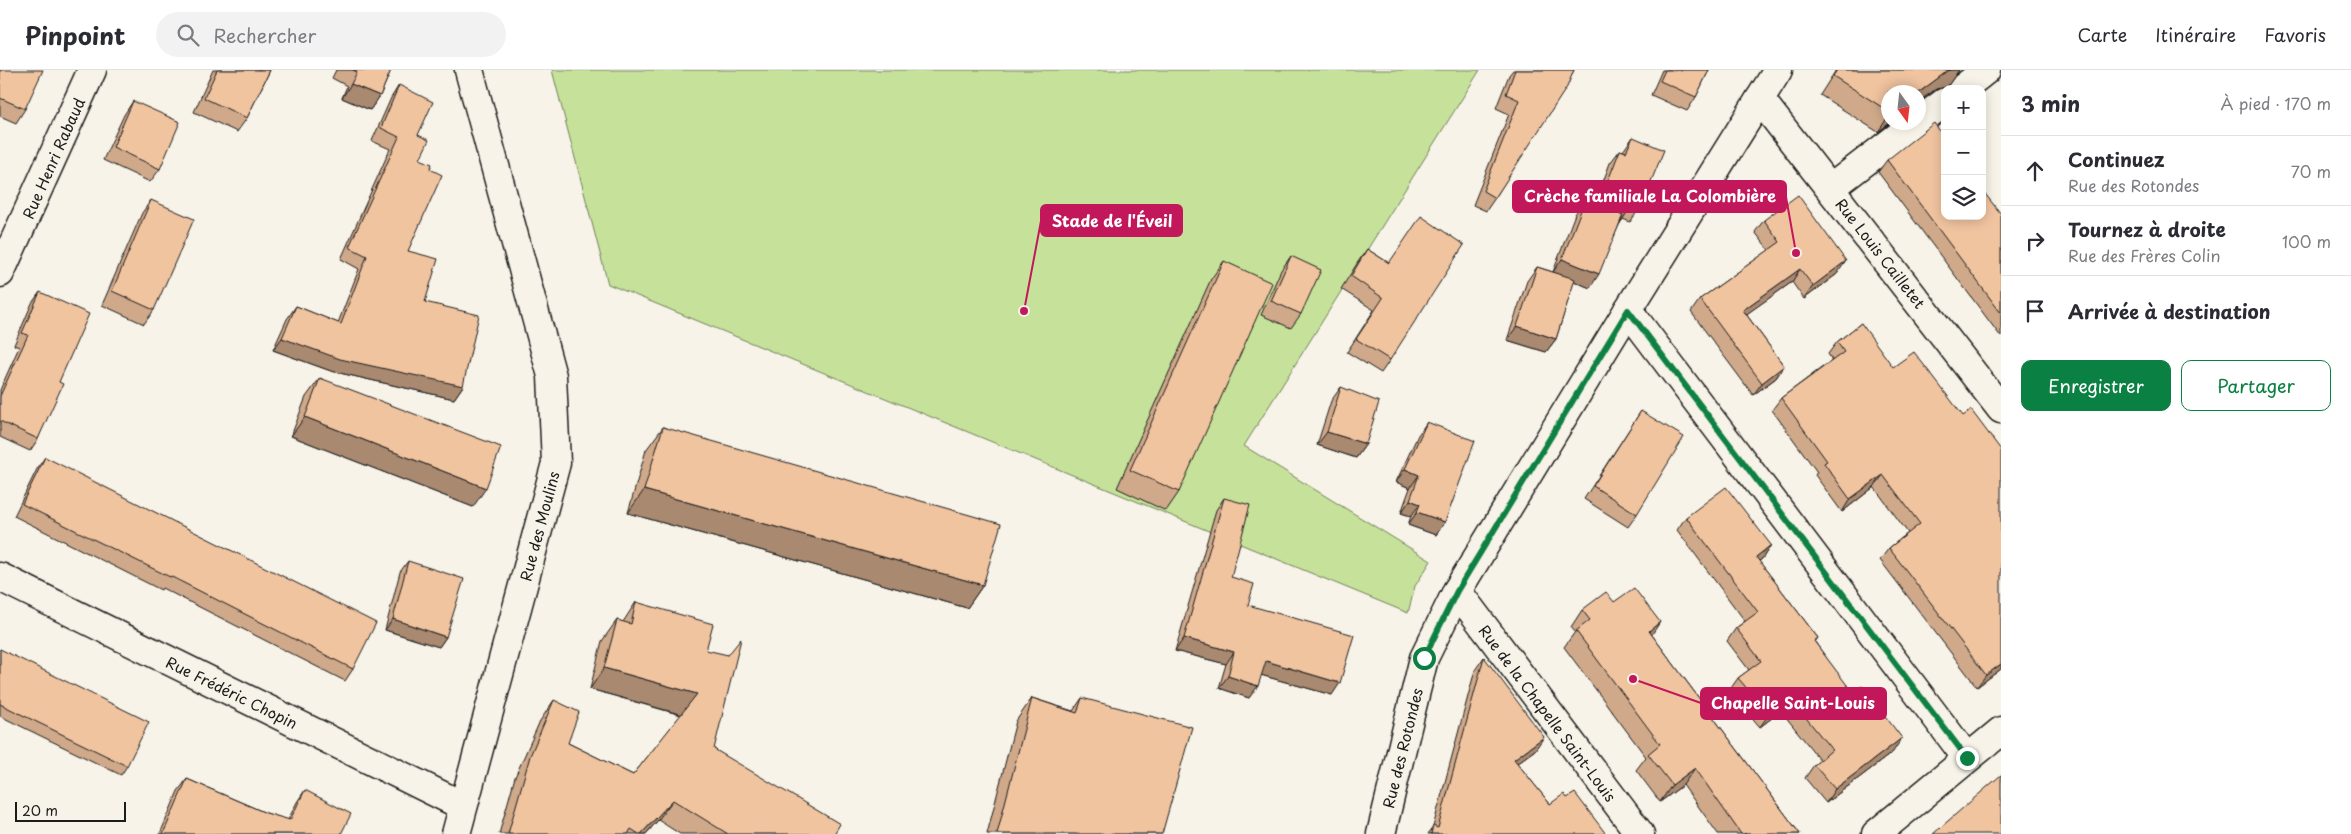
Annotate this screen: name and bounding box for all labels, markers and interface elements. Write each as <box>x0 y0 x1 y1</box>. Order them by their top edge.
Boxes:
search box <box>156 12 506 57</box>
text: Pinpoint <box>25 17 126 53</box>
icon: search <box>174 21 202 49</box>
text: Rechercher <box>214 21 316 49</box>
text: Carte <box>2077 21 2127 48</box>
text: Itinéraire <box>2155 21 2236 48</box>
text: Favoris <box>2264 21 2326 48</box>
north arrow <box>1881 85 1926 130</box>
map controls <box>1941 85 1986 220</box>
button: + <box>1941 85 1986 130</box>
text: 3 min <box>2021 87 2080 119</box>
text: À pied · 170 m <box>2221 91 2331 115</box>
street label: Rue Henri Rabaud <box>16 94 90 222</box>
button: − <box>1941 130 1986 175</box>
text: Continuez <box>2068 145 2165 173</box>
icon: ahead <box>2021 157 2049 185</box>
text: 70 m <box>2291 159 2331 183</box>
text: Rue des Rotondes <box>2068 173 2199 197</box>
button: layers <box>1941 175 1986 220</box>
callout: Crèche familiale La Colombière <box>1513 181 1786 212</box>
text: Crèche familiale La Colombière <box>1524 183 1776 207</box>
street label: Rue Louis Cailletet <box>1831 193 1931 313</box>
callout: Stade de l'Éveil <box>1041 205 1182 236</box>
text: Stade de l'Éveil <box>1052 208 1172 232</box>
text: Tournez à droite <box>2068 215 2226 243</box>
icon: right <box>2021 227 2049 255</box>
text: 100 m <box>2282 229 2331 253</box>
text: Rue des Frères Colin <box>2068 243 2221 267</box>
icon: arrive <box>2021 297 2049 325</box>
text: Arrivée à destination <box>2068 297 2271 325</box>
button: Enregistrer <box>2021 360 2171 411</box>
button: Partager <box>2181 360 2331 411</box>
street label: Rue des Moulins <box>513 468 565 583</box>
street label: Rue de la Chapelle Saint-Louis <box>1474 620 1622 806</box>
route start <box>1413 647 1436 670</box>
street label: Rue Frédéric Chopin <box>162 650 302 734</box>
street label: Rue des Rotondes <box>1376 685 1428 811</box>
callout: Chapelle Saint-Louis <box>1701 688 1886 719</box>
text: Chapelle Saint-Louis <box>1711 690 1875 714</box>
route end <box>1956 747 1979 770</box>
scale bar <box>15 799 126 822</box>
text: 20 m <box>22 800 58 821</box>

